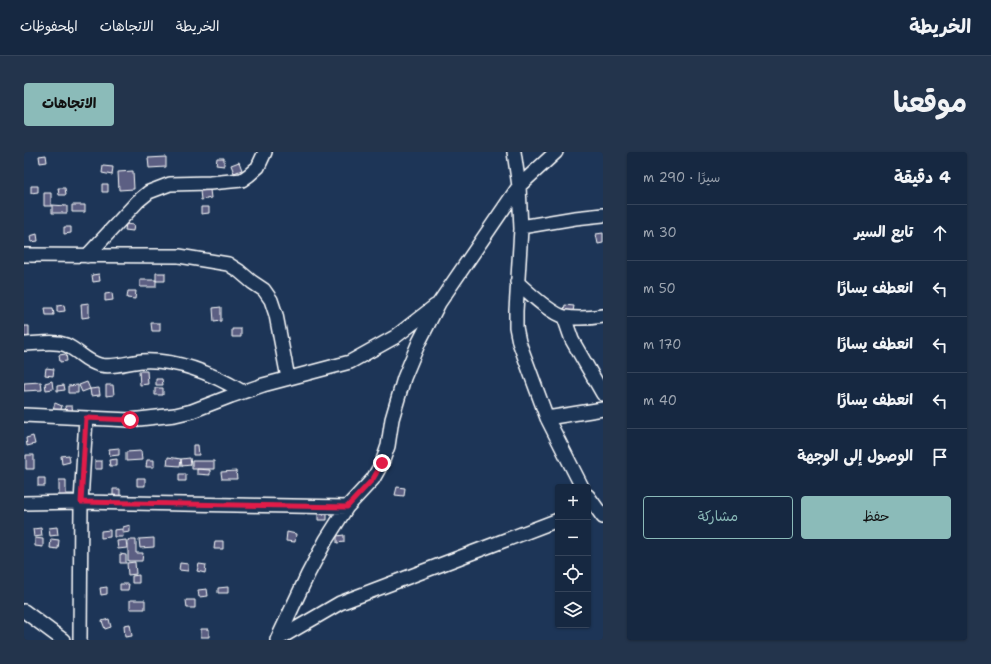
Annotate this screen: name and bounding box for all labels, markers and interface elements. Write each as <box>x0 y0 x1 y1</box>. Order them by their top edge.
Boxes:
text: الخريطة <box>909 14 971 39</box>
text: المحفوظات <box>20 17 78 35</box>
text: الاتجاهات <box>100 17 154 35</box>
text: الخريطة <box>176 17 219 35</box>
button: الاتجاهات <box>24 83 114 126</box>
text: موقعنا <box>893 83 967 121</box>
text: 4 دقيقة <box>894 166 951 188</box>
text: سيرًا · 290 m <box>643 169 720 186</box>
text: تابع السير <box>854 222 913 242</box>
icon: ahead <box>929 222 951 244</box>
text: 30 m <box>643 224 677 241</box>
text: انعطف يسارًا <box>837 278 913 298</box>
icon: left <box>929 278 951 300</box>
text: 50 m <box>643 280 676 297</box>
text: انعطف يسارًا <box>837 334 913 354</box>
icon: left <box>929 334 951 356</box>
text: 170 m <box>643 336 681 353</box>
text: انعطف يسارًا <box>837 390 913 410</box>
icon: left <box>929 390 951 412</box>
text: 40 m <box>643 392 677 409</box>
route start <box>121 411 139 429</box>
text: الوصول إلى الوجهة <box>797 446 913 466</box>
icon: arrive <box>929 446 951 468</box>
route end <box>373 454 391 472</box>
map controls <box>555 484 591 628</box>
button: + <box>555 484 591 520</box>
button: مشاركة <box>643 496 793 539</box>
button: حفظ <box>801 496 951 539</box>
button: − <box>555 520 591 556</box>
button: locate <box>555 556 591 592</box>
button: layers <box>555 592 591 628</box>

